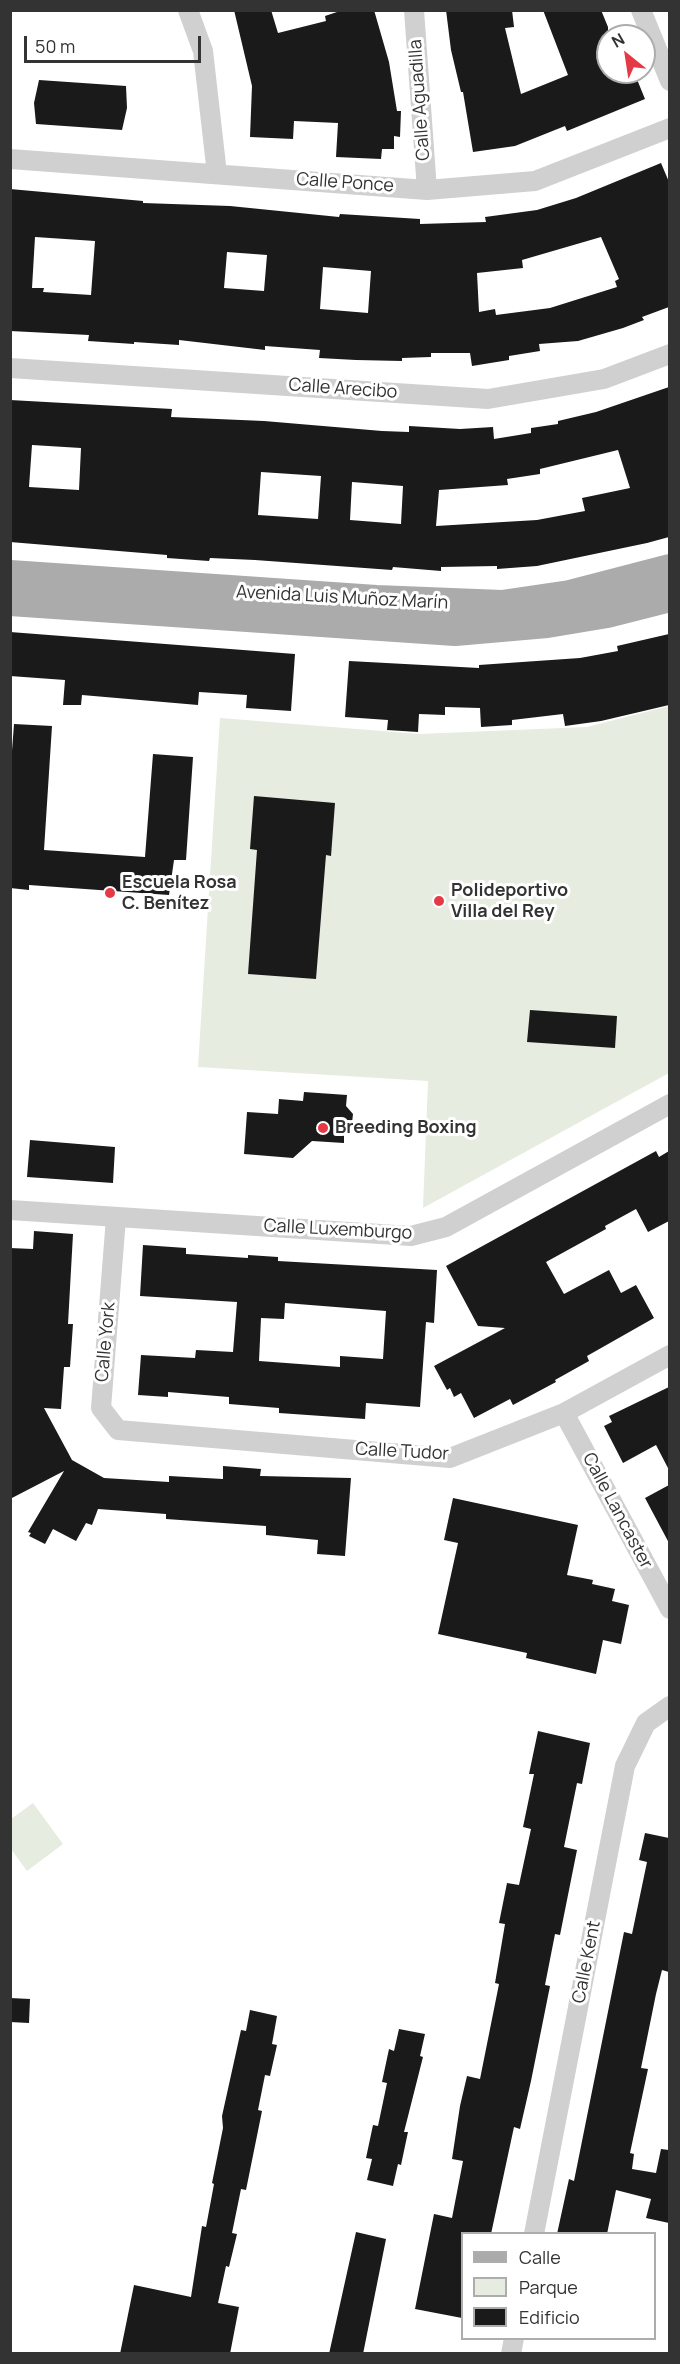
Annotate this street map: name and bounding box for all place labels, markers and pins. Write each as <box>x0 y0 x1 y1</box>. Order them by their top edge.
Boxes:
place label: Escuela Rosa C. Benítez <box>122 872 237 914</box>
place label: Polideportivo Villa del Rey <box>451 880 568 922</box>
marker: Escuela Rosa C. Benítez <box>103 886 117 900</box>
marker: Polideportivo Villa del Rey <box>432 894 446 908</box>
place label: Breeding Boxing <box>335 1117 477 1139</box>
marker: Breeding Boxing <box>316 1121 330 1135</box>

